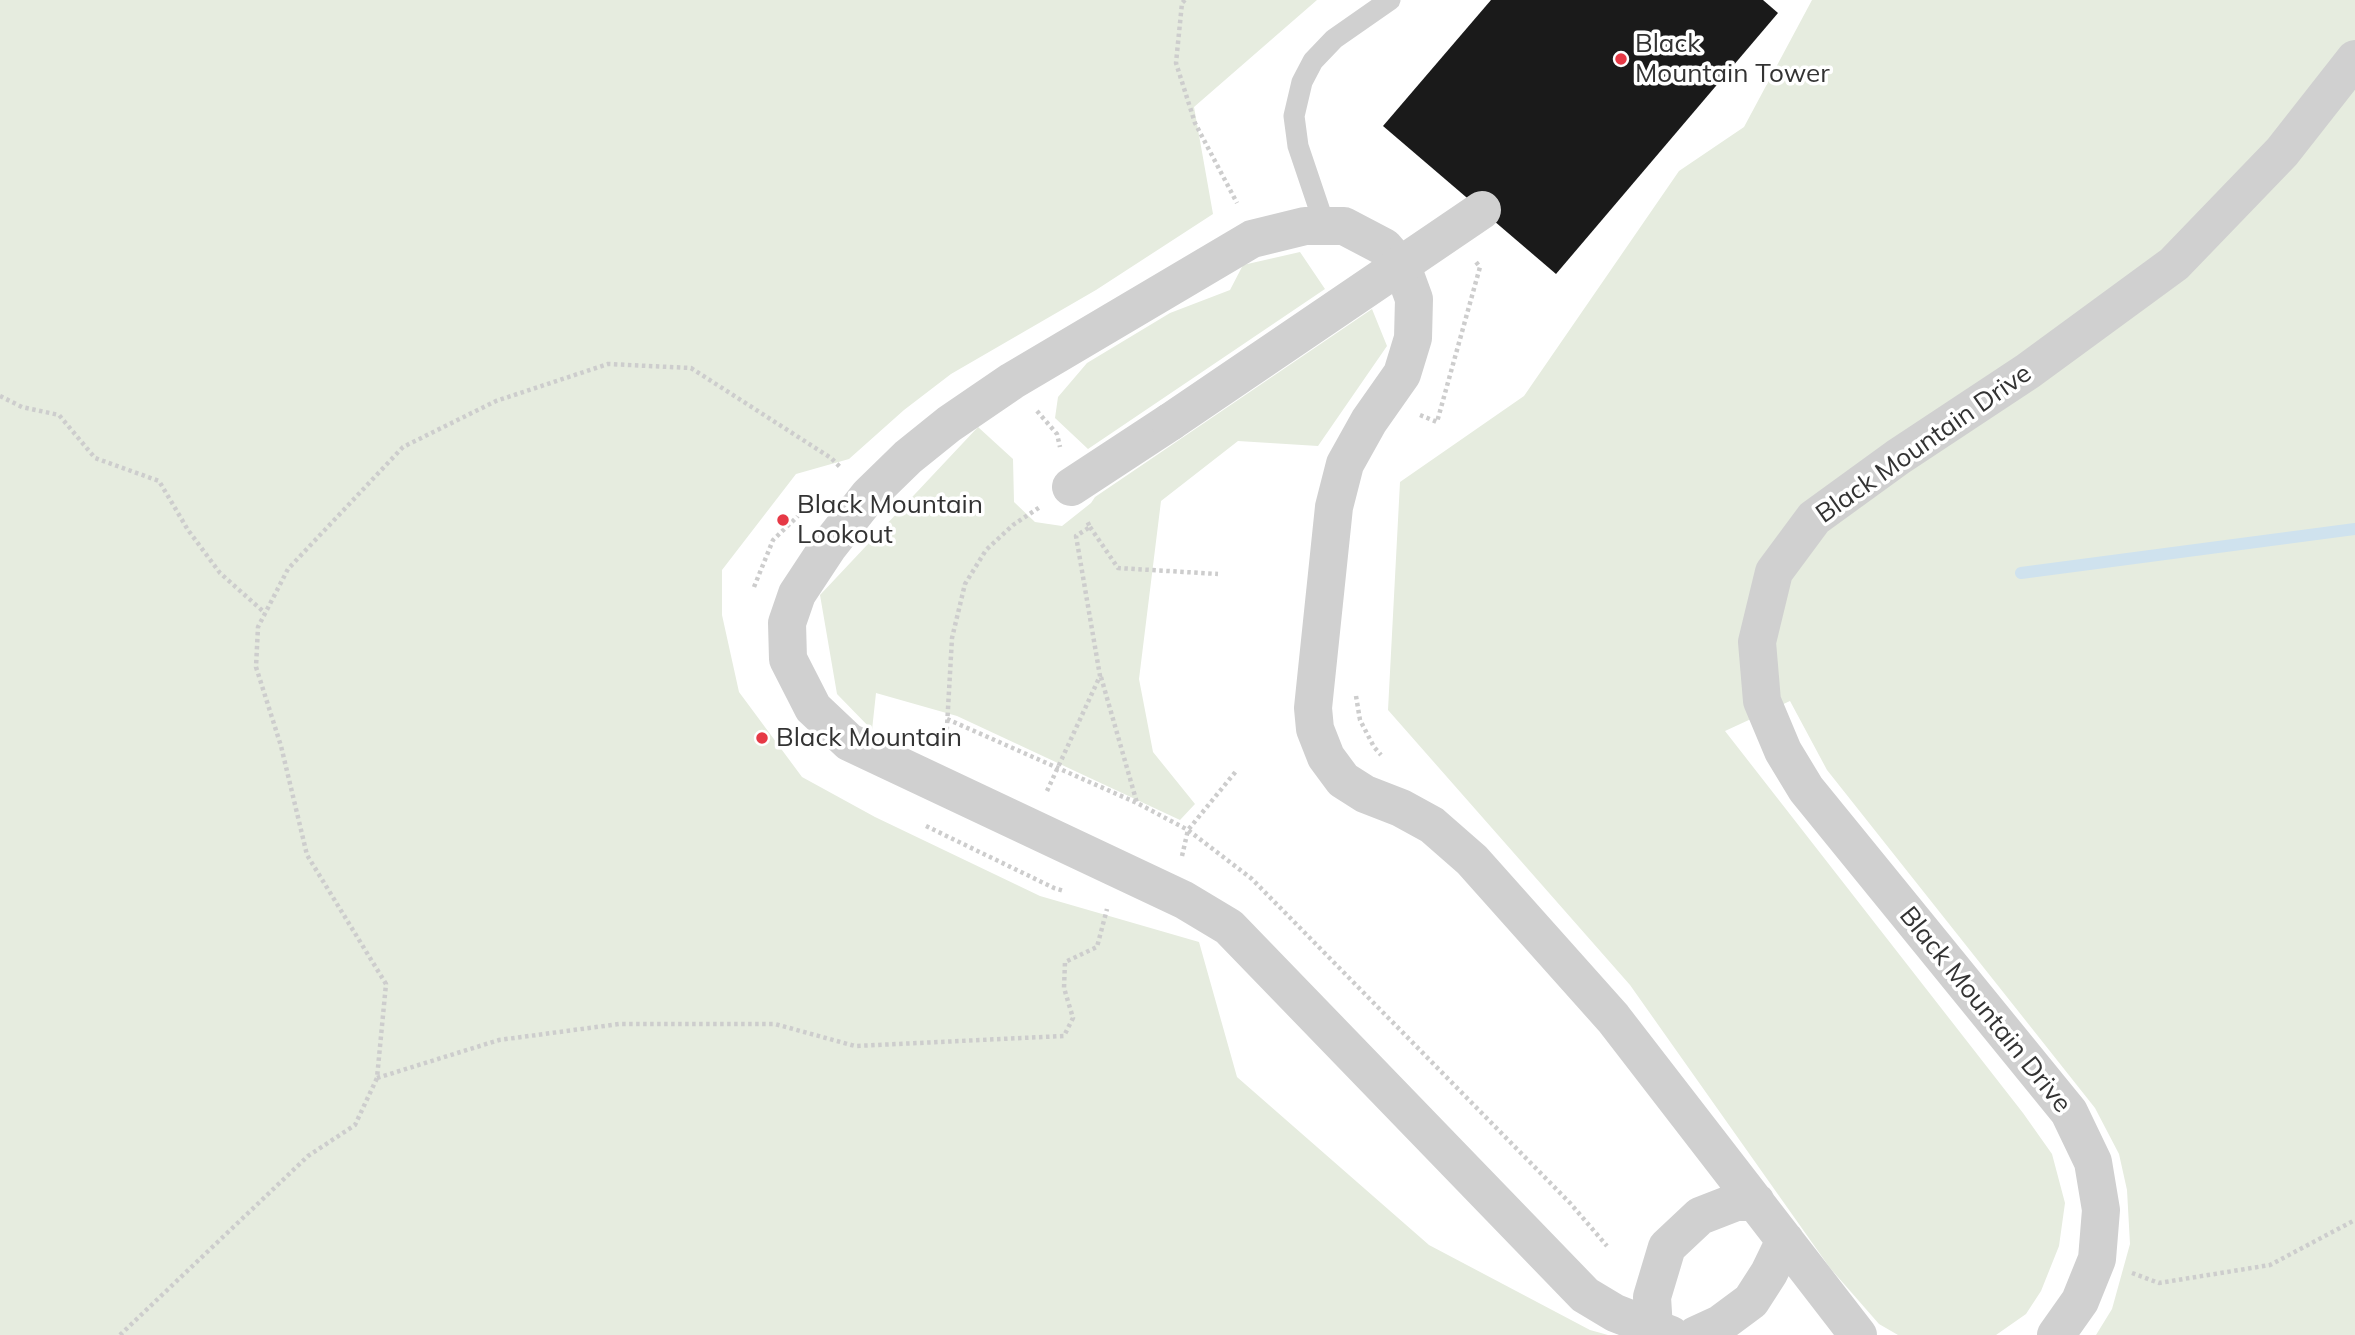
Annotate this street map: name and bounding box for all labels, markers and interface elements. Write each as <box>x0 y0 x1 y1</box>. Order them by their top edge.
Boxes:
place label: Black Mountain Tower <box>1635 28 1830 90</box>
marker: Black Mountain Tower <box>1613 51 1629 67</box>
street label: Black Mountain Drive <box>1810 358 2038 530</box>
place label: Black Mountain Lookout <box>797 489 983 550</box>
marker: Black Mountain Lookout <box>775 512 791 528</box>
place label: Black Mountain <box>776 722 962 754</box>
marker: Black Mountain <box>754 730 770 746</box>
street label: Black Mountain Drive <box>1892 901 2078 1119</box>

